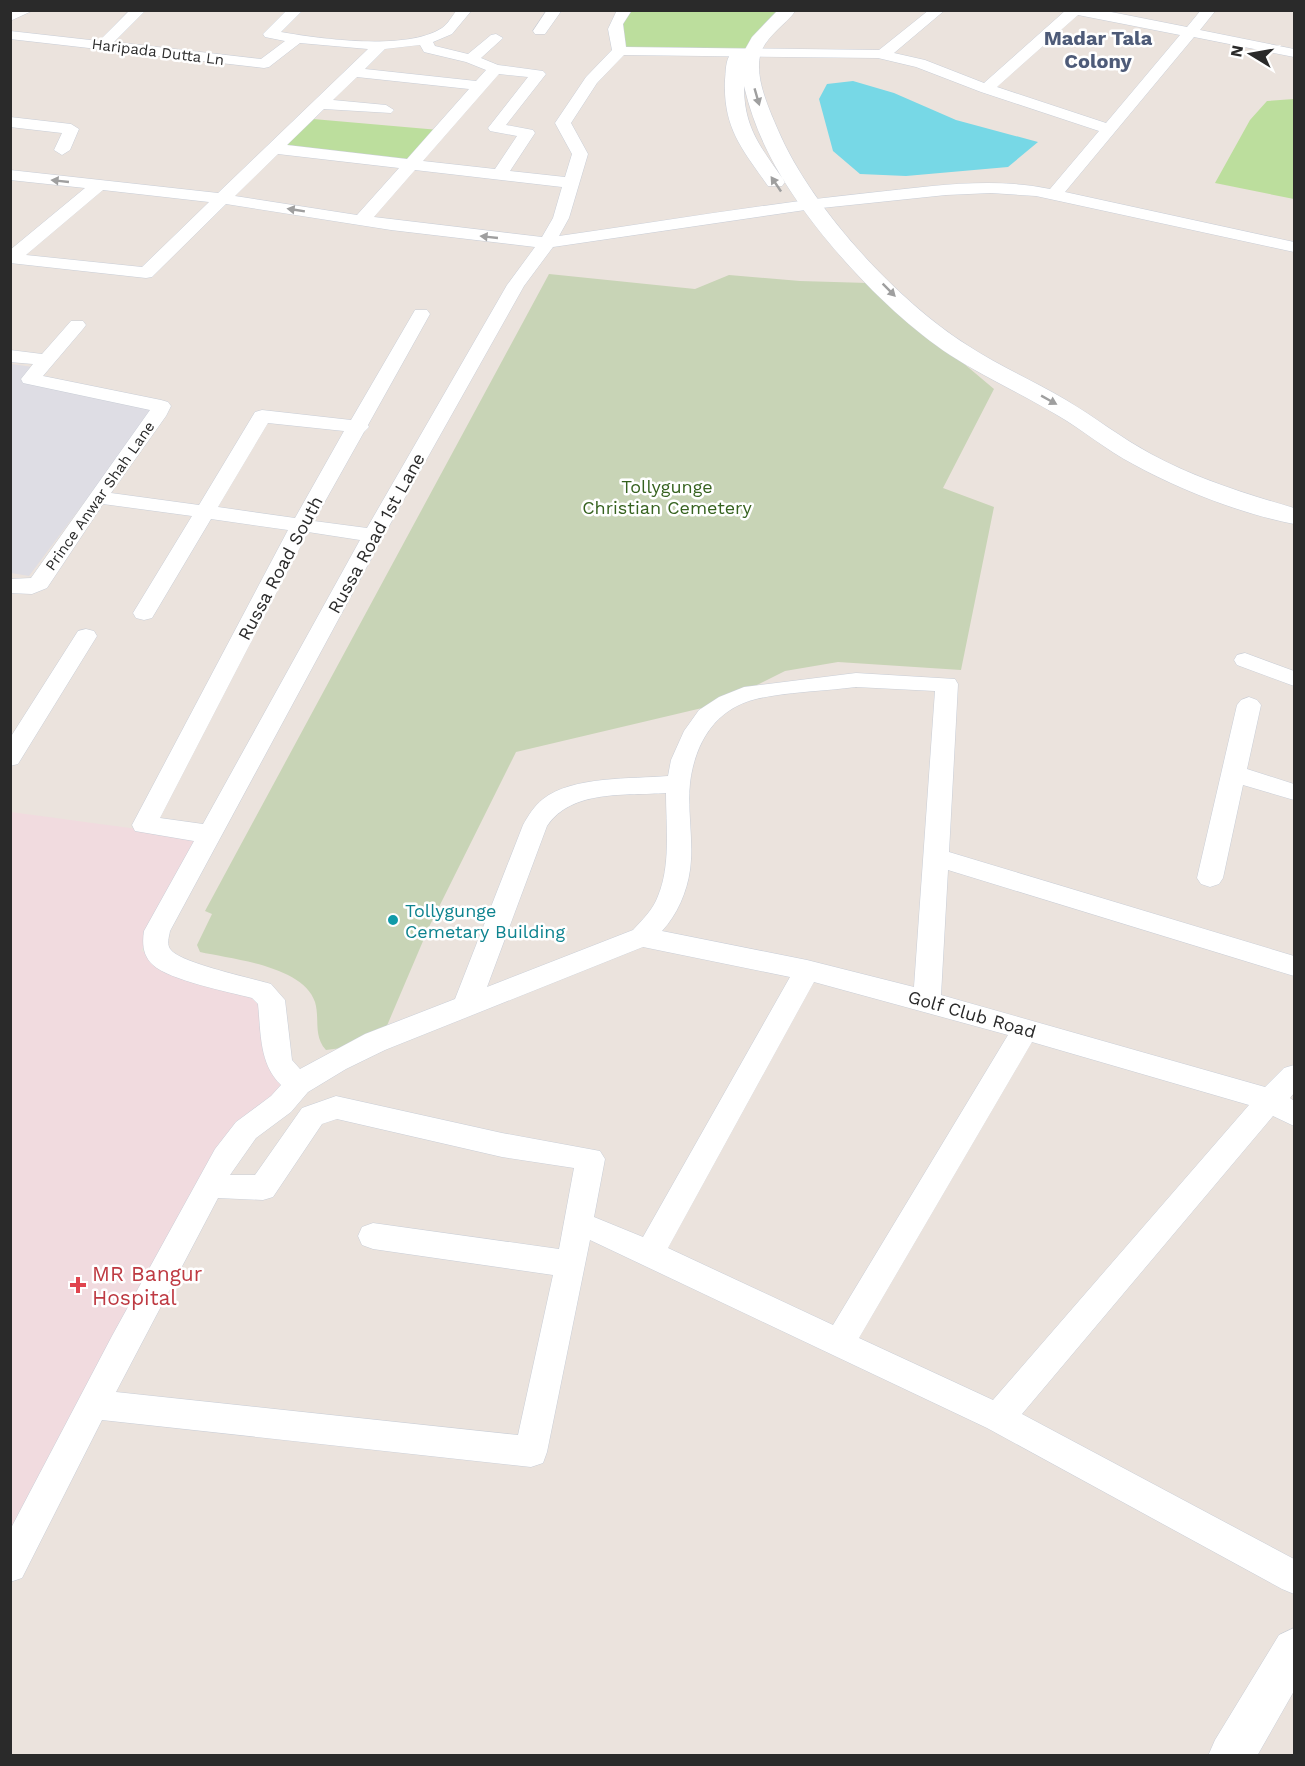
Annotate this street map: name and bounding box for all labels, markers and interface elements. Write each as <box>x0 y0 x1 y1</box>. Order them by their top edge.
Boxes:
north arrow <box>1221 24 1281 84</box>
district label: Madar Tala Colony <box>1044 26 1153 73</box>
street label: Haripada Dutta Ln <box>91 35 225 69</box>
text: N <box>1226 44 1247 59</box>
one-way arrow <box>753 88 762 106</box>
one-way arrow <box>51 176 70 186</box>
one-way arrow <box>771 176 782 192</box>
one-way arrow <box>286 205 305 214</box>
one-way arrow <box>479 232 498 242</box>
one-way arrow <box>881 283 895 297</box>
one-way arrow <box>1041 395 1058 405</box>
street label: Prince Anwar Shah Lane <box>42 418 158 574</box>
street label: Russa Road 1st Lane <box>323 449 429 617</box>
park label: Tollygunge Christian Cemetery <box>582 476 752 518</box>
street label: Russa Road South <box>233 492 327 644</box>
place label: Tollygunge Cemetary Building <box>405 900 565 942</box>
marker: Tollygunge Cemetary Building <box>386 913 400 927</box>
street label: Golf Club Road <box>906 986 1038 1042</box>
place label: MR Bangur Hospital <box>92 1261 203 1310</box>
marker: MR Bangur Hospital <box>69 1276 87 1294</box>

